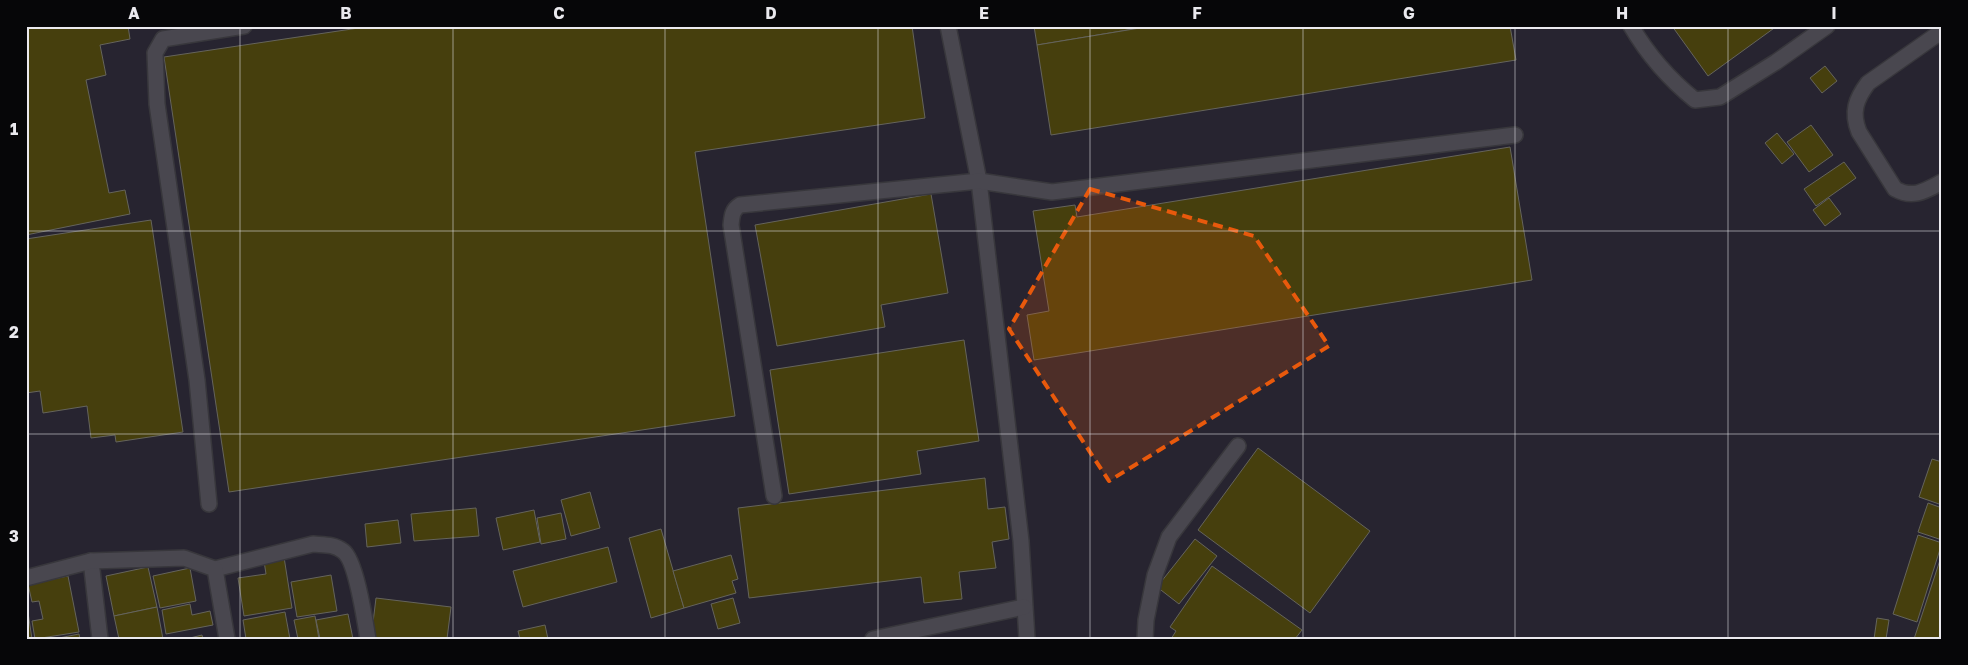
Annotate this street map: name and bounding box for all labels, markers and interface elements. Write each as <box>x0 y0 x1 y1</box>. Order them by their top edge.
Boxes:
text: A <box>128 3 140 23</box>
text: B <box>340 3 352 23</box>
text: C <box>553 3 565 23</box>
text: D <box>765 3 777 23</box>
text: E <box>979 3 989 23</box>
text: F <box>1192 3 1202 23</box>
text: G <box>1403 3 1415 23</box>
text: H <box>1616 3 1628 23</box>
text: I <box>1831 3 1837 23</box>
text: 1 <box>10 119 18 139</box>
text: 2 <box>9 322 19 342</box>
text: 3 <box>9 526 19 546</box>

